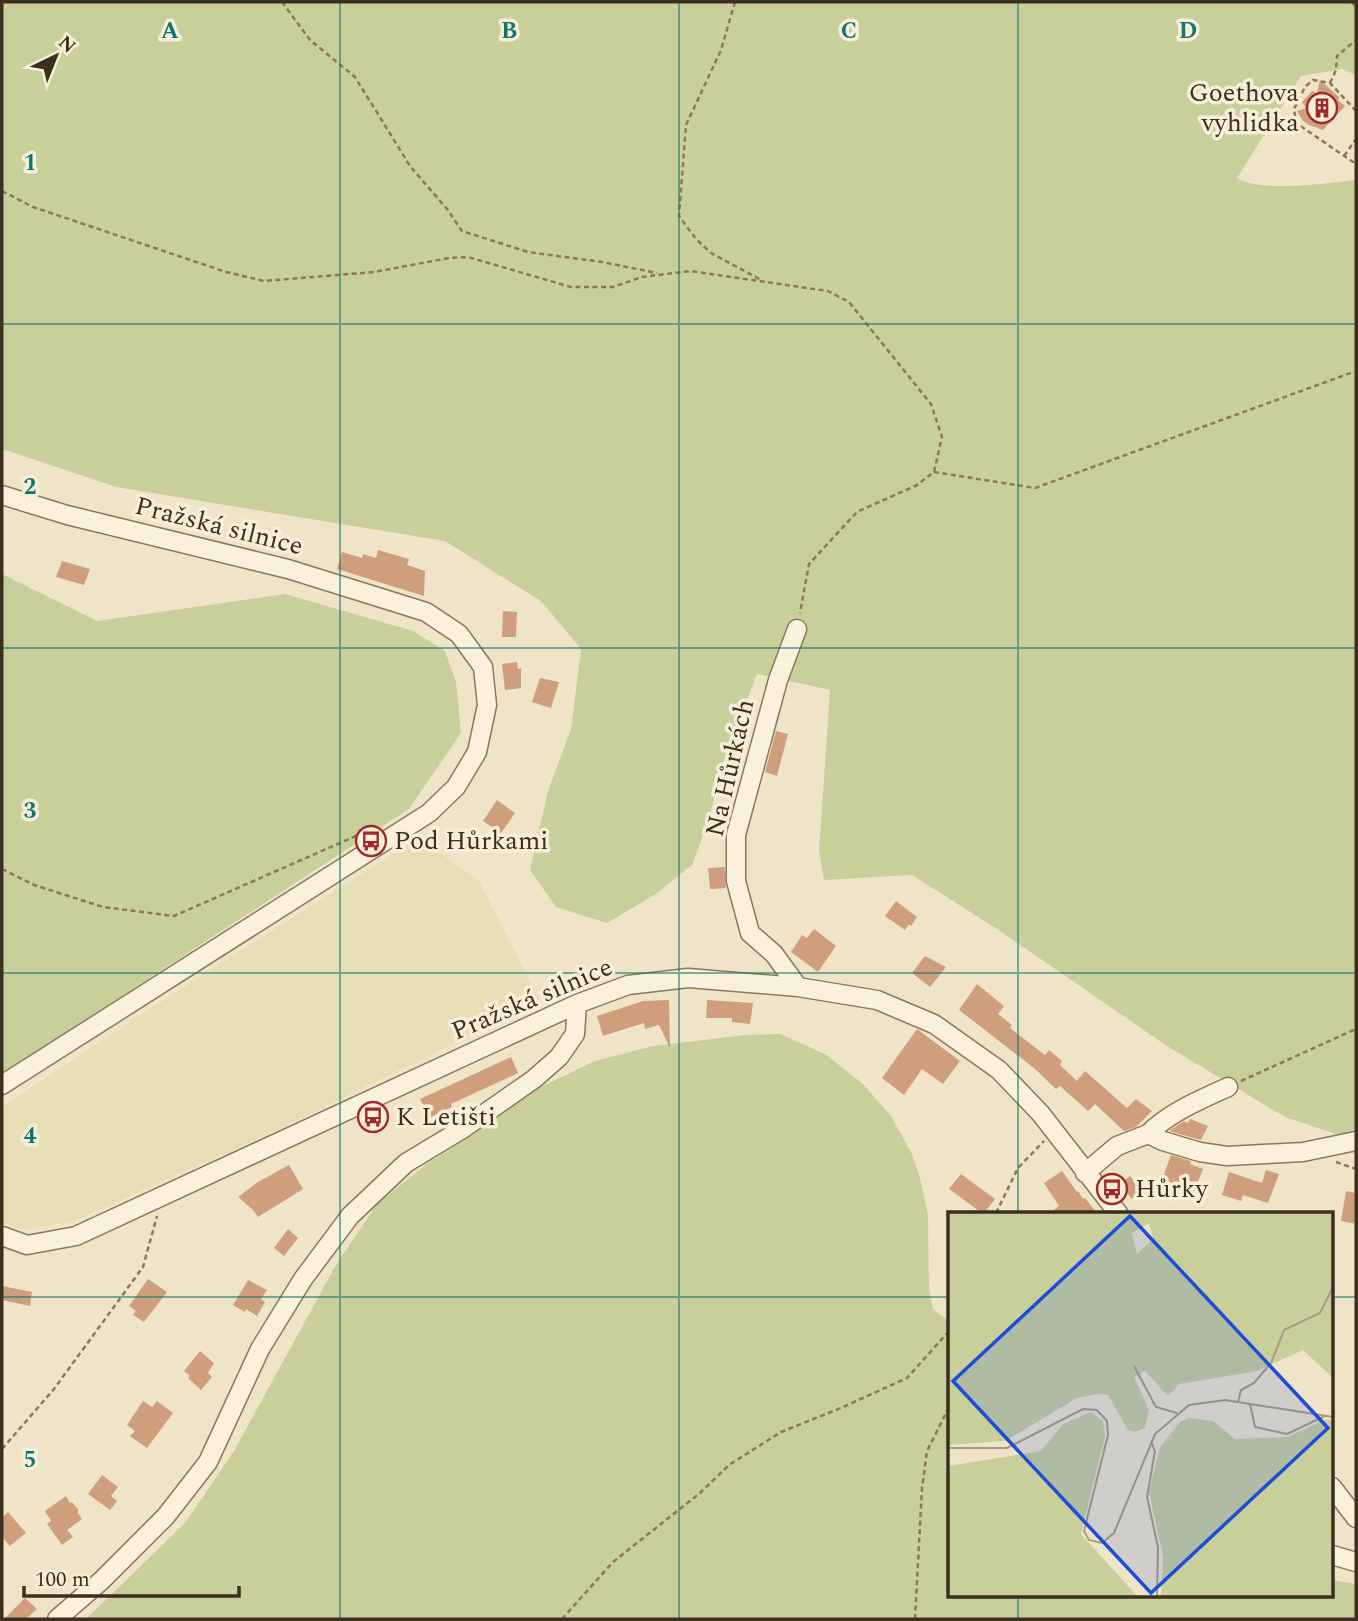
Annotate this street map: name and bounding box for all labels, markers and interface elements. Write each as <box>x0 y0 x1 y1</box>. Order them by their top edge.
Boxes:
text: A <box>161 14 179 49</box>
text: B <box>501 14 517 49</box>
text: C <box>841 14 857 49</box>
text: D <box>1179 14 1197 49</box>
north arrow <box>21 21 91 91</box>
text: N <box>51 29 82 61</box>
place label: Goethova vyhlidka <box>1189 73 1299 143</box>
building icon: Goethova vyhlidka <box>1305 91 1339 125</box>
text: 1 <box>24 146 36 181</box>
text: 2 <box>24 470 37 505</box>
street label: Pražská silnice <box>131 486 307 566</box>
street label: Na Hůrkách <box>695 695 765 841</box>
text: 3 <box>24 794 37 829</box>
place label: Pod Hůrkami <box>394 821 548 861</box>
bus stop icon: Pod Hůrkami <box>354 824 388 858</box>
street label: Pražská silnice <box>445 947 619 1051</box>
place label: K Letišti <box>396 1097 496 1137</box>
bus stop icon: K Letišti <box>356 1100 390 1134</box>
text: 4 <box>24 1119 37 1154</box>
place label: Hůrky <box>1135 1169 1209 1209</box>
bus stop icon: Hůrky <box>1095 1172 1129 1206</box>
inset map <box>948 1212 1334 1596</box>
text: 5 <box>24 1443 36 1478</box>
scale bar <box>24 1554 240 1598</box>
text: 100 m <box>35 1564 90 1596</box>

